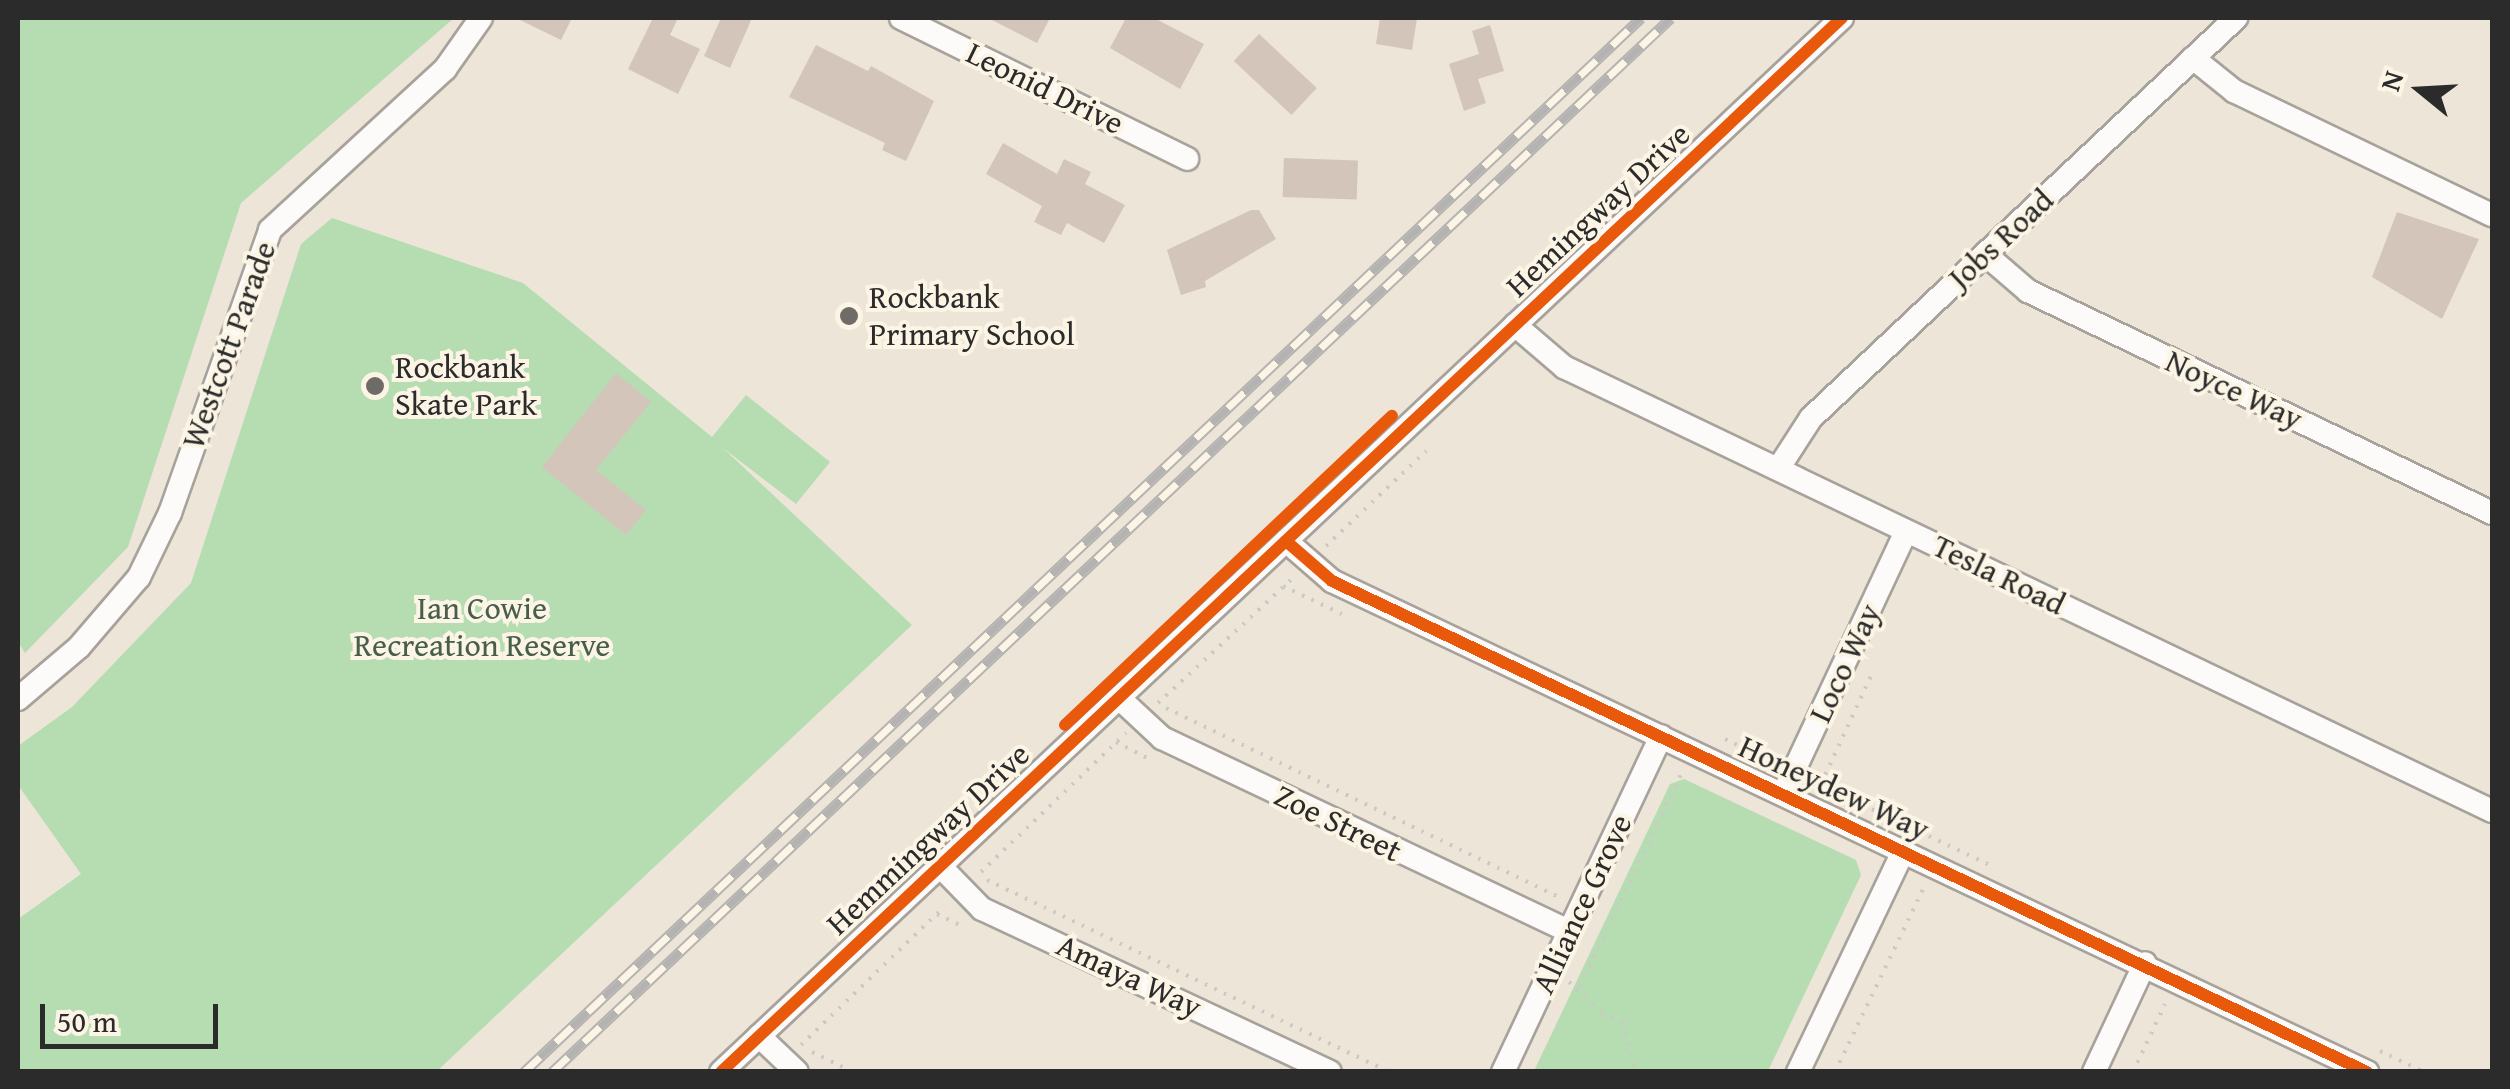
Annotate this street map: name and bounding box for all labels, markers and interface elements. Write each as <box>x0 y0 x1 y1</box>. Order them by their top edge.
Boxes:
street label: Leonid Drive <box>960 34 1130 142</box>
north arrow <box>2370 40 2470 140</box>
text: N <box>2369 65 2413 96</box>
street label: Hemingway Drive <box>1498 115 1698 305</box>
street label: Jobs Road <box>1940 181 2062 297</box>
street label: Westcott Parade <box>174 236 284 454</box>
place label: Rockbank Primary School <box>869 279 1075 354</box>
marker: Rockbank Primary School <box>838 305 860 327</box>
street label: Noyce Way <box>2160 342 2308 438</box>
place label: Rockbank Skate Park <box>395 349 537 424</box>
marker: Rockbank Skate Park <box>364 375 386 397</box>
street label: Tesla Road <box>1927 527 2071 623</box>
park label: Ian Cowie Recreation Reserve <box>354 590 610 665</box>
street label: Loco Way <box>1801 598 1889 728</box>
street label: Honeydew Way <box>1733 727 1935 849</box>
street label: Hemmingway Drive <box>819 735 1037 943</box>
street label: Zoe Street <box>1268 776 1408 870</box>
street label: Alliance Grove <box>1524 808 1640 1000</box>
street label: Amaya Way <box>1051 926 1207 1026</box>
scale bar <box>45 984 222 1046</box>
text: 50 m <box>57 999 117 1043</box>

